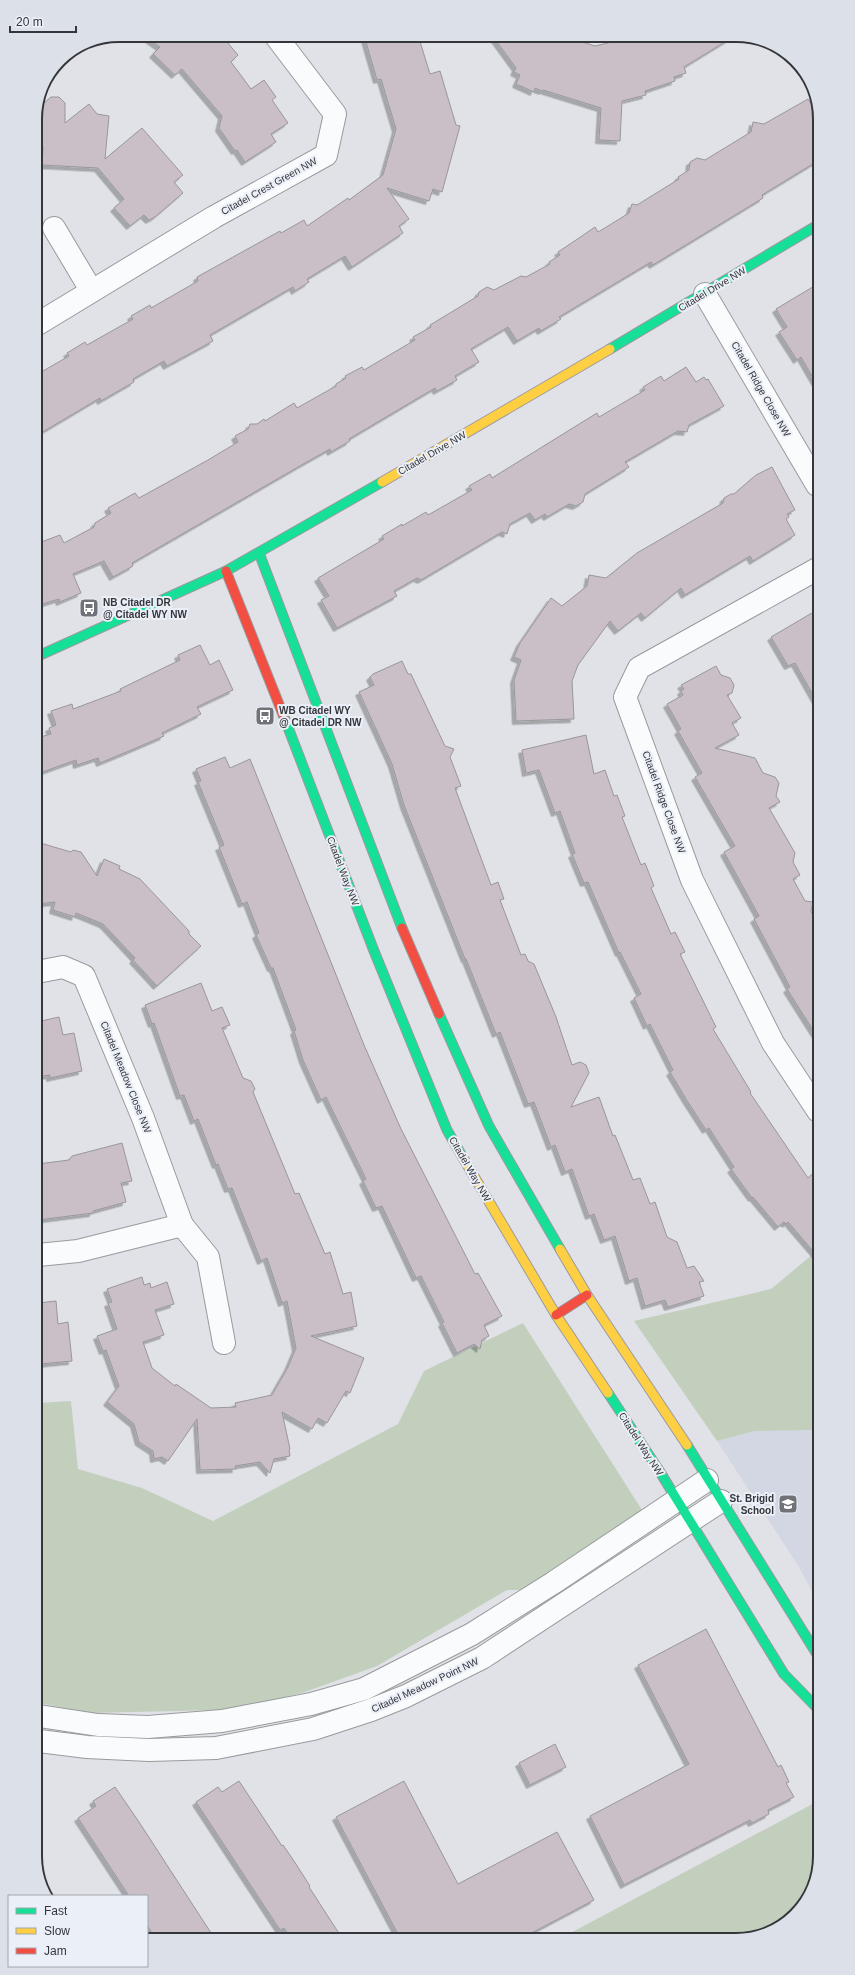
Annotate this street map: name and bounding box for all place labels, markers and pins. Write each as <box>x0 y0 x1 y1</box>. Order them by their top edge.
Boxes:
bus stop icon: NB Citadel DR @ Citadel WY NW <box>78 597 100 619</box>
place label: NB Citadel DR @ Citadel WY NW <box>103 597 188 620</box>
bus stop icon: WB Citadel WY @ Citadel DR NW <box>254 705 276 727</box>
place label: WB Citadel WY @ Citadel DR NW <box>279 705 362 728</box>
place label: St. Brigid School <box>730 1493 774 1516</box>
school or university icon: St. Brigid School <box>777 1493 799 1515</box>

